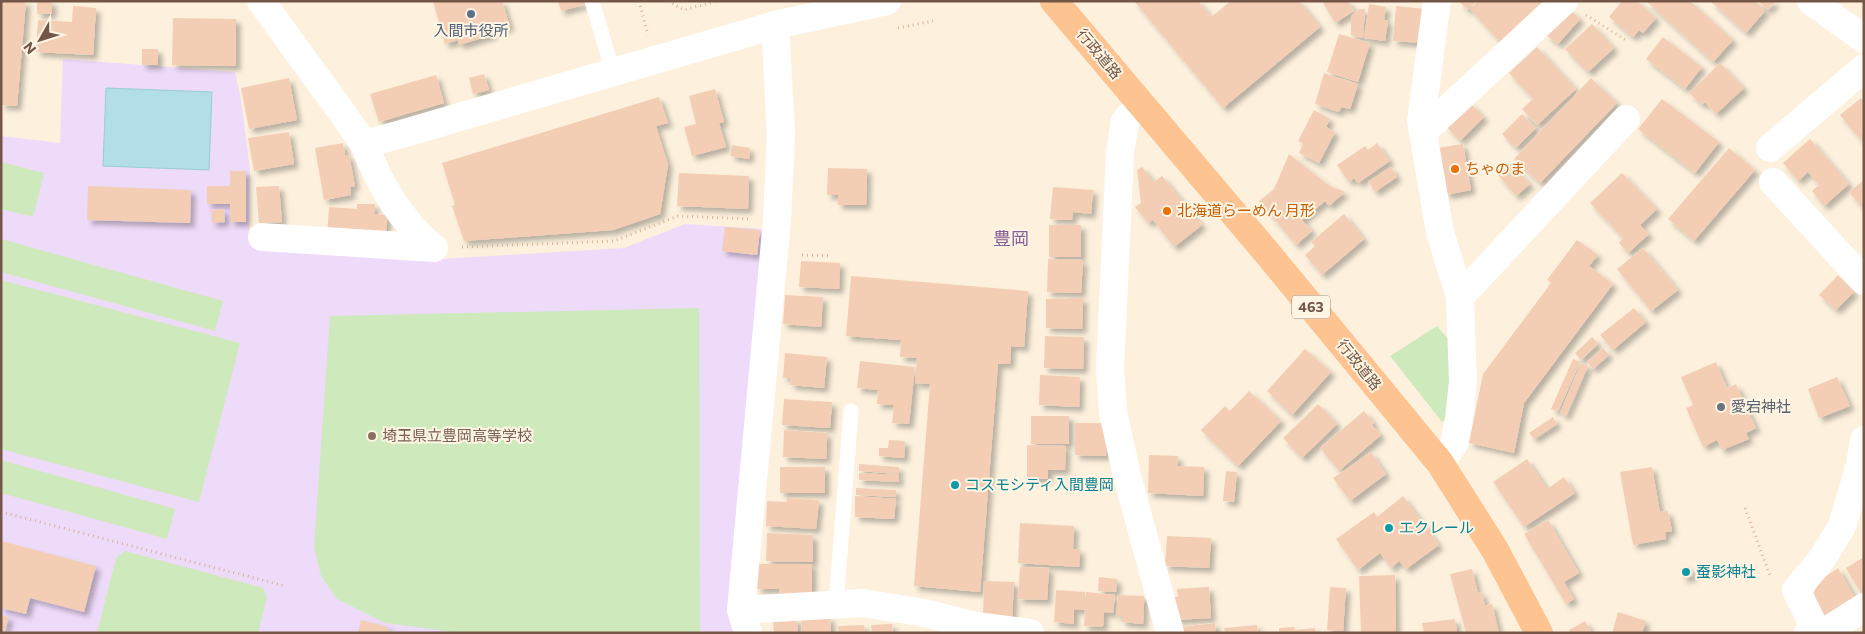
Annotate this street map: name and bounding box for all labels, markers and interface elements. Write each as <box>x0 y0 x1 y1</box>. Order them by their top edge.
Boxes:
marker: 入間市役所 <box>465 8 477 20</box>
north arrow <box>15 15 65 65</box>
place label: 入間市役所 <box>433 21 509 39</box>
street label: 行政道路 <box>1074 25 1126 82</box>
text: N <box>20 39 39 58</box>
place label: ちゃのま <box>1465 159 1525 177</box>
marker: ちゃのま <box>1449 163 1461 175</box>
place label: 北海道らーめん 月形 <box>1177 201 1315 219</box>
marker: 北海道らーめん 月形 <box>1161 205 1173 217</box>
district label: 豊岡 <box>993 227 1029 249</box>
road number: 463 <box>1292 296 1330 318</box>
street label: 行政道路 <box>1334 335 1386 393</box>
place label: 愛宕神社 <box>1731 397 1791 415</box>
marker: 愛宕神社 <box>1715 401 1727 413</box>
place label: 埼玉県立豊岡高等学校 <box>382 426 532 444</box>
marker: 埼玉県立豊岡高等学校 <box>366 430 378 442</box>
place label: コスモシティ入間豊岡 <box>965 475 1114 493</box>
marker: コスモシティ入間豊岡 <box>949 479 961 491</box>
place label: エクレール <box>1399 518 1474 536</box>
marker: エクレール <box>1383 522 1395 534</box>
place label: 蚕影神社 <box>1696 562 1756 580</box>
marker: 蚕影神社 <box>1680 566 1692 578</box>

